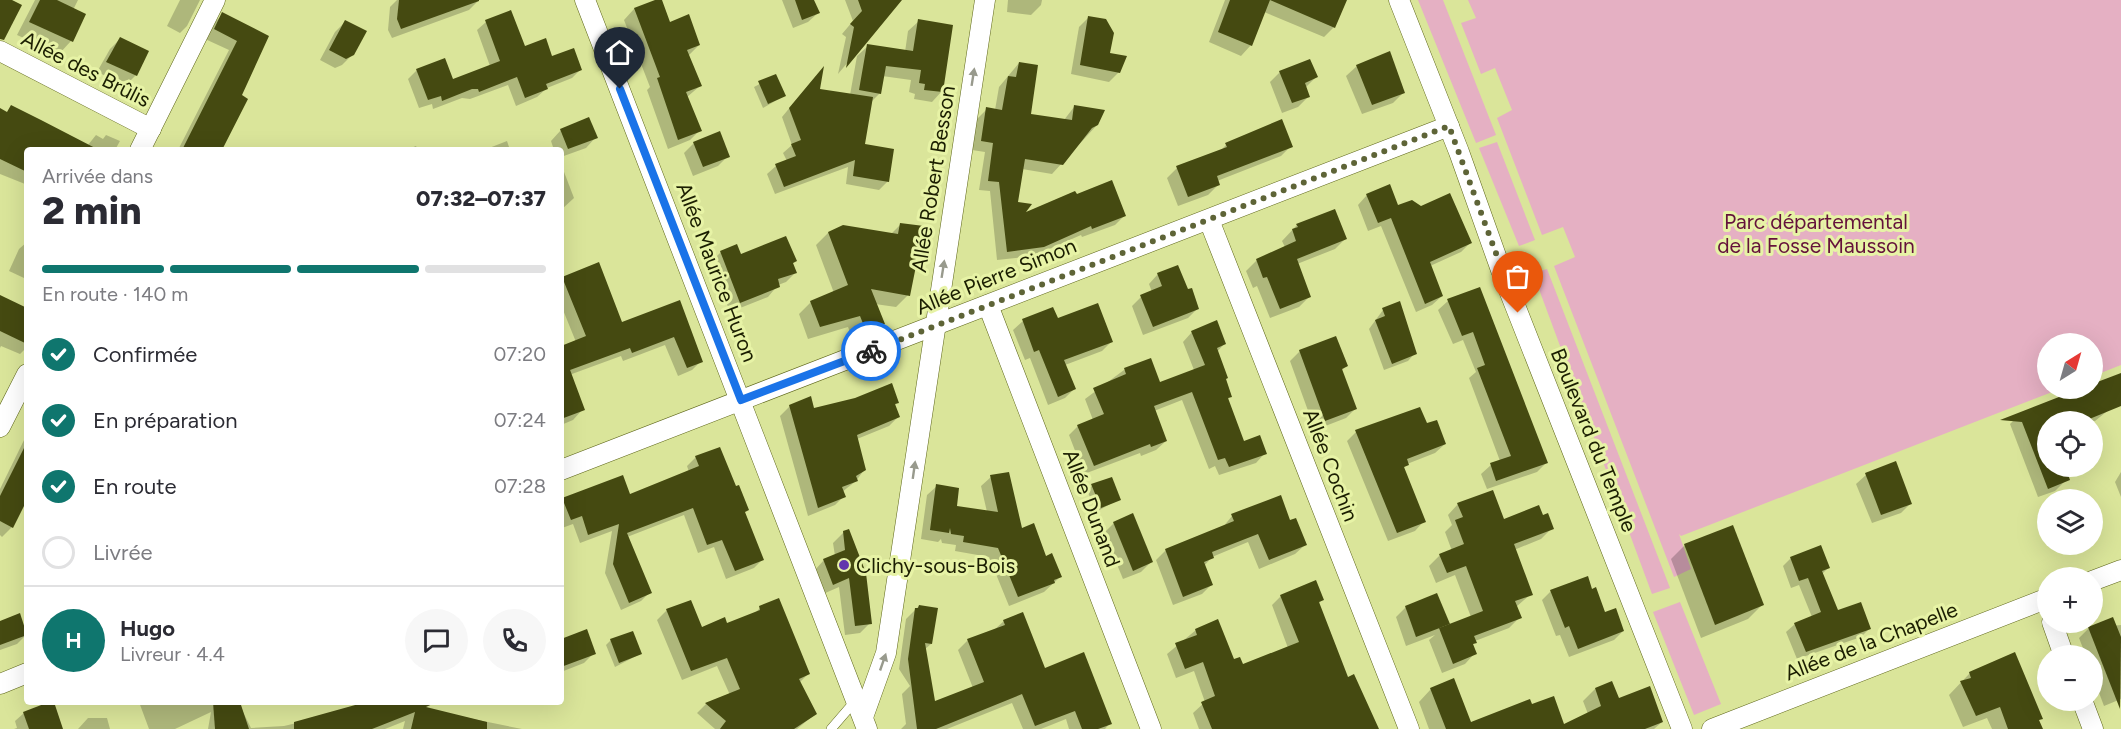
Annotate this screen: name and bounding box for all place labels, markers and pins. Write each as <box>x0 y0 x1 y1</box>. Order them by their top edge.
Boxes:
pin <box>594 27 645 89</box>
pin <box>1492 251 1543 313</box>
place label: Clichy-sous-Bois <box>856 553 1015 578</box>
marker: Clichy-sous-Bois <box>837 558 851 572</box>

